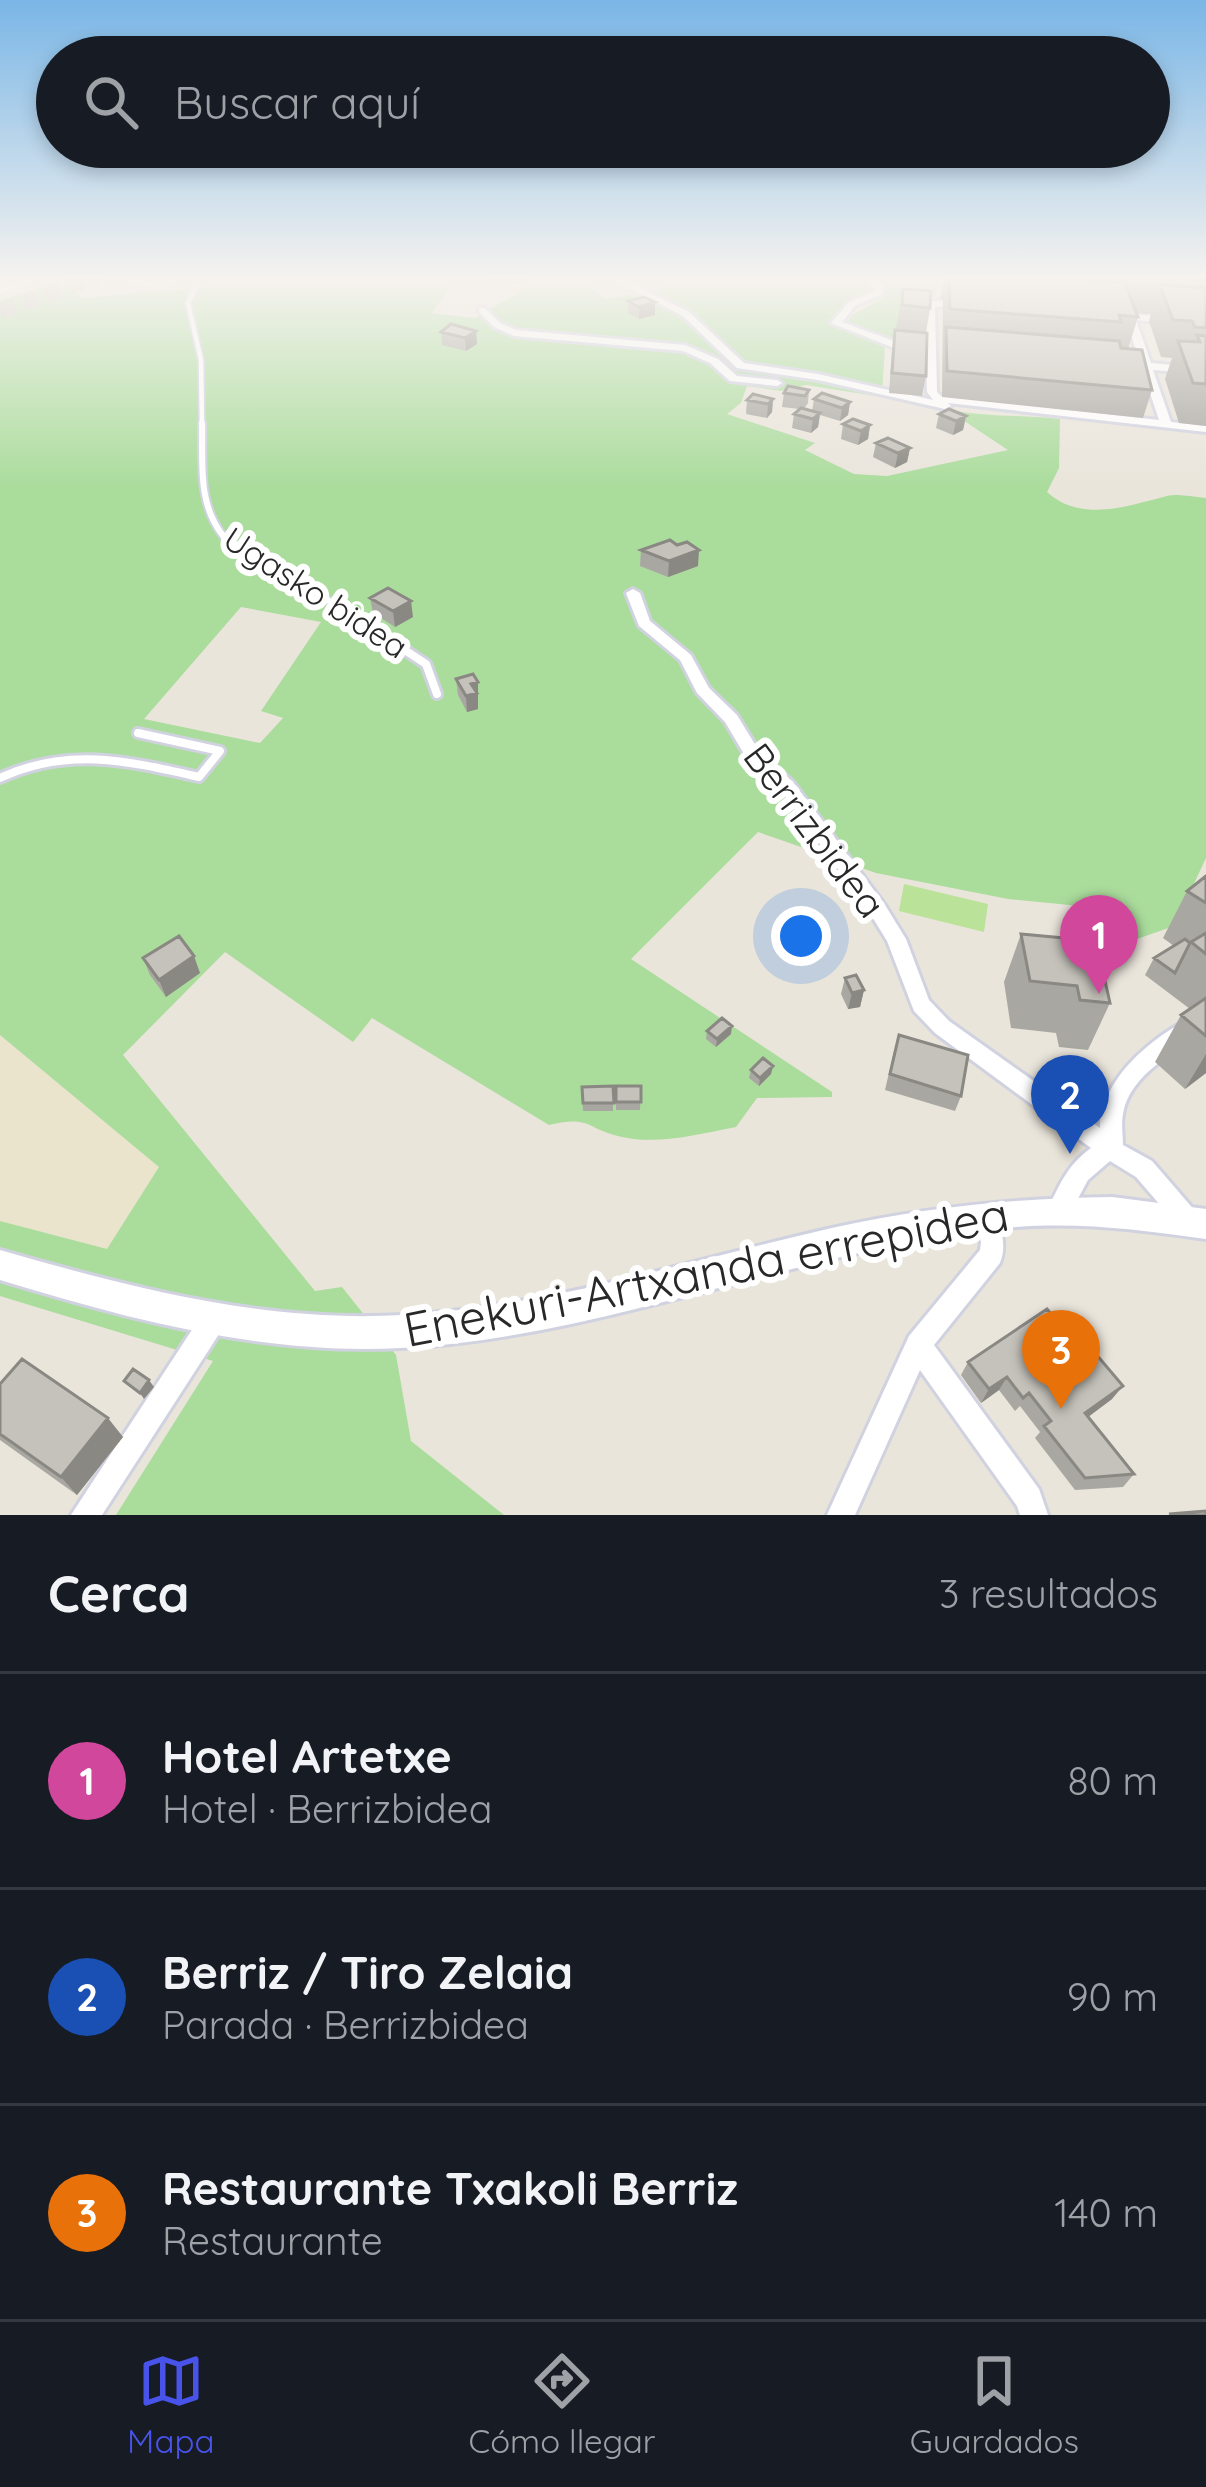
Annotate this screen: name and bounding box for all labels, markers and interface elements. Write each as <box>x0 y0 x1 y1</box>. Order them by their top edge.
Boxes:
search box <box>36 36 1170 168</box>
icon: search <box>78 69 144 135</box>
text: Buscar aquí <box>174 74 420 130</box>
street label: Ugasko bidea <box>216 517 416 667</box>
street label: Berrizbidea <box>733 733 897 927</box>
pin: 1 <box>1060 895 1138 994</box>
your location <box>771 906 831 966</box>
pin: 2 <box>1031 1055 1109 1154</box>
street label: Enekuri-Artxanda errepidea <box>399 1183 1013 1359</box>
pin: 3 <box>1022 1310 1100 1409</box>
text: Cerca <box>48 1561 190 1625</box>
text: 3 resultados <box>939 1569 1158 1618</box>
text: Hotel Artetxe <box>162 1728 452 1784</box>
text: 1 <box>79 1756 95 1805</box>
text: 80 m <box>1068 1756 1158 1805</box>
text: Hotel · Berrizbidea <box>162 1784 492 1833</box>
text: Berriz / Tiro Zelaia <box>162 1944 573 2000</box>
text: 2 <box>76 1972 98 2021</box>
text: 90 m <box>1067 1972 1158 2021</box>
text: Parada · Berrizbidea <box>162 2000 529 2049</box>
text: Restaurante Txakoli Berriz <box>162 2160 738 2216</box>
text: 3 <box>77 2188 97 2237</box>
text: 140 m <box>1054 2188 1158 2237</box>
text: Restaurante <box>162 2216 383 2265</box>
tab: Mapa <box>127 2348 214 2461</box>
tab: Cómo llegar <box>469 2348 656 2461</box>
tab: Guardados <box>910 2348 1079 2461</box>

